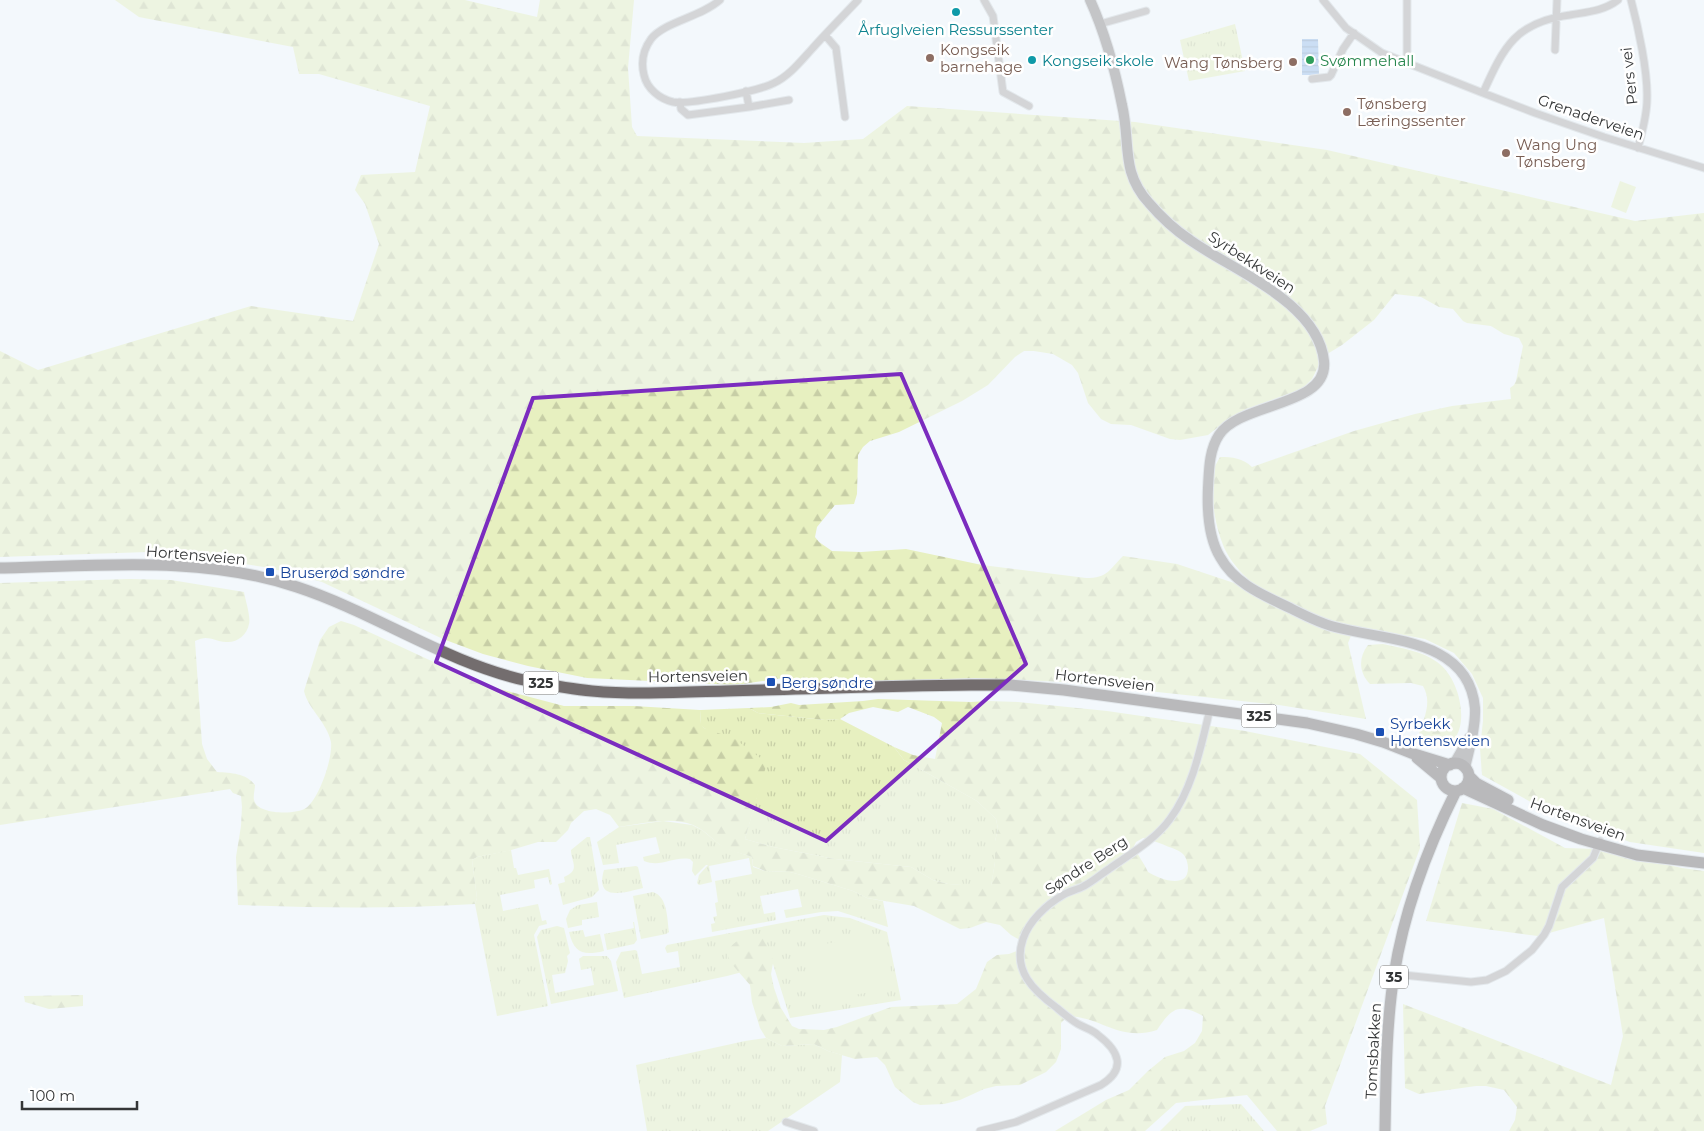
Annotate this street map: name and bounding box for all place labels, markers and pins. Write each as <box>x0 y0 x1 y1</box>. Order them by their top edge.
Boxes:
marker: Årfuglveien Ressurssenter <box>950 6 962 18</box>
place label: Årfuglveien Ressurssenter <box>858 20 1054 39</box>
place label: Kongseik barnehage <box>940 40 1022 76</box>
place label: Kongseik skole <box>1042 51 1154 70</box>
place label: Svømmehall <box>1320 51 1414 70</box>
marker: Kongseik barnehage <box>924 52 936 64</box>
place label: Wang Tønsberg <box>1164 53 1283 72</box>
marker: Kongseik skole <box>1026 54 1038 66</box>
marker: Svømmehall <box>1304 54 1316 66</box>
marker: Wang Tønsberg <box>1287 56 1299 68</box>
place label: Tønsberg Læringssenter <box>1357 94 1466 130</box>
marker: Tønsberg Læringssenter <box>1341 106 1353 118</box>
place label: Wang Ung Tønsberg <box>1516 135 1597 171</box>
marker: Wang Ung Tønsberg <box>1500 147 1512 159</box>
place label: Bruserød søndre <box>280 563 405 582</box>
marker: Bruserød søndre <box>264 566 276 578</box>
place label: Berg søndre <box>781 673 873 692</box>
marker: Berg søndre <box>765 676 777 688</box>
place label: Syrbekk Hortensveien <box>1390 714 1490 750</box>
marker: Syrbekk Hortensveien <box>1374 726 1386 738</box>

